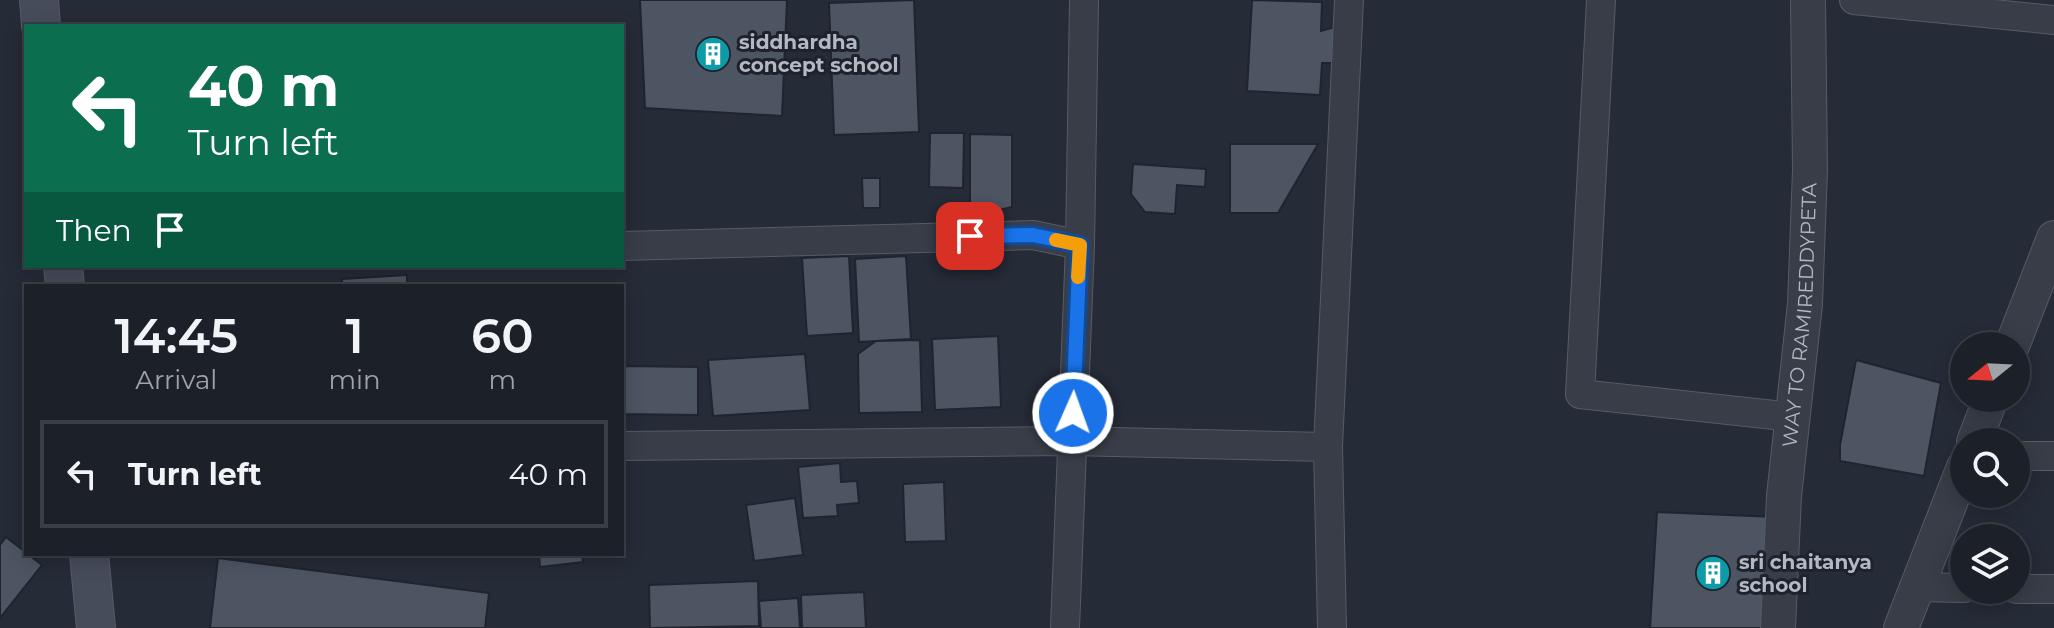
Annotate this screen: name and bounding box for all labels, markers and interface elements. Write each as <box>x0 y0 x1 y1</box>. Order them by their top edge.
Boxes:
place label: siddhardha concept school <box>739 30 899 77</box>
building icon: siddhardha concept school <box>694 35 732 73</box>
text: 40 m <box>188 52 339 120</box>
icon: left <box>56 56 160 160</box>
text: Turn left <box>188 120 339 164</box>
street label: WAY TO RAMIREDDYPETA <box>1777 181 1822 449</box>
pin <box>936 202 1004 270</box>
icon: arrive <box>148 208 192 252</box>
text: Then <box>56 212 132 249</box>
icon: arrive <box>948 214 992 258</box>
text: 14:45 <box>114 307 238 365</box>
text: 1 <box>345 307 364 365</box>
text: 60 <box>471 307 534 365</box>
north arrow <box>1950 332 2030 412</box>
map controls <box>1950 332 2030 604</box>
text: Arrival <box>135 364 217 396</box>
text: min <box>328 364 381 396</box>
text: m <box>489 364 516 396</box>
position arrow <box>1031 371 1115 455</box>
button: search <box>1950 428 2030 508</box>
icon: left <box>60 452 104 496</box>
text: Turn left <box>128 456 261 493</box>
text: 40 m <box>509 456 588 493</box>
button: layers <box>1950 524 2030 604</box>
place label: sri chaitanya school <box>1739 550 1872 597</box>
building icon: sri chaitanya school <box>1694 554 1732 592</box>

